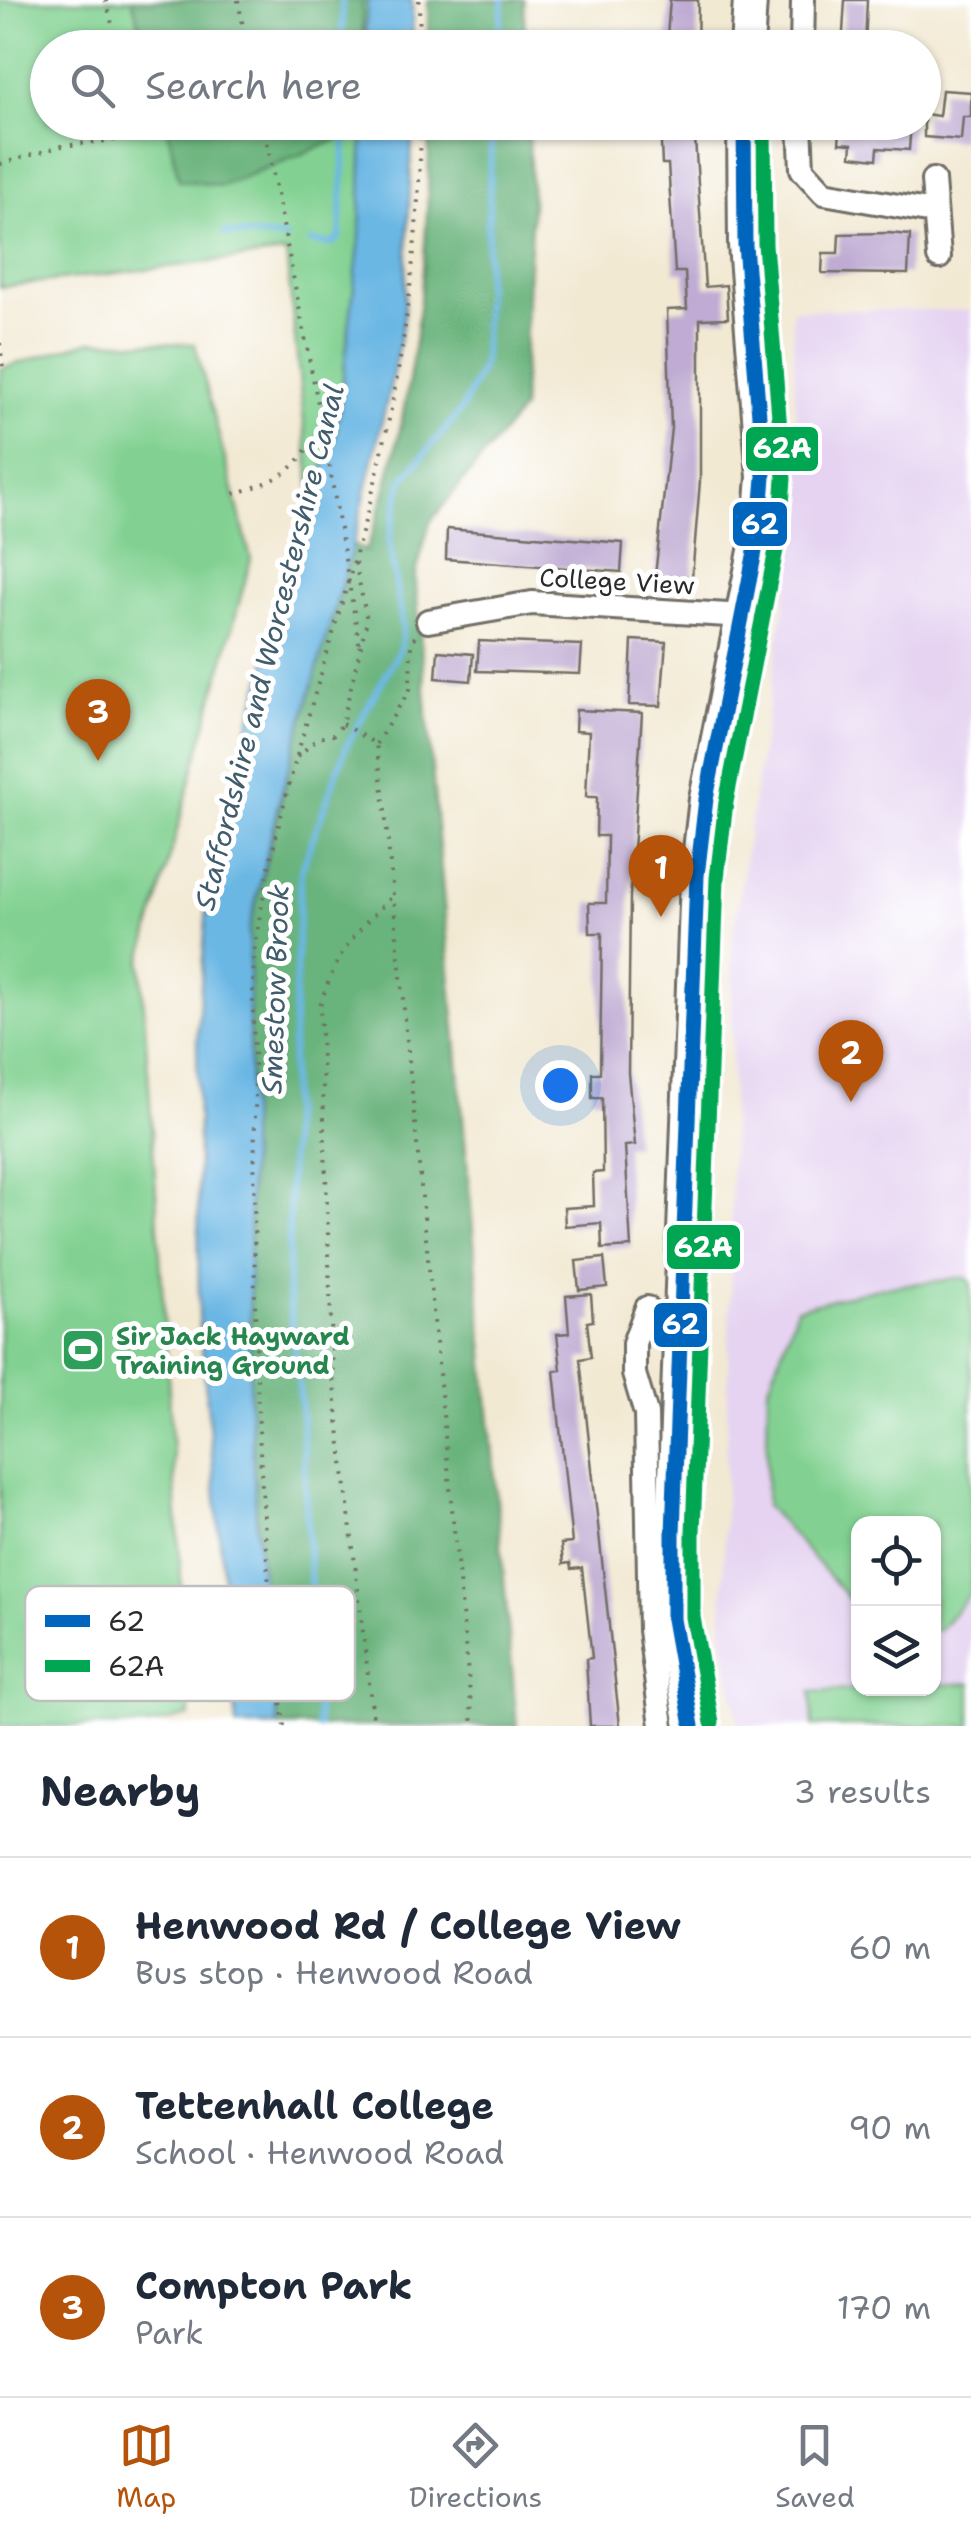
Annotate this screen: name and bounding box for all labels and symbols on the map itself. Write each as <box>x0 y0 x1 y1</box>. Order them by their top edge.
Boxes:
water label: Staffordshire and Worcestershire Canal <box>185 380 353 914</box>
line badge: 62A <box>744 425 820 473</box>
text: 62A <box>752 429 812 467</box>
line badge: 62 <box>731 500 789 548</box>
text: 62 <box>741 505 779 543</box>
street label: College View <box>539 560 696 602</box>
pin: 3 <box>66 678 130 761</box>
pin: 1 <box>628 834 694 917</box>
water label: Smestow Brook <box>252 884 298 1094</box>
pin: 2 <box>818 1020 884 1102</box>
your location <box>535 1060 586 1111</box>
line badge: 62A <box>665 1223 742 1271</box>
text: 62A <box>673 1228 733 1266</box>
line badge: 62 <box>652 1301 709 1349</box>
text: 62 <box>662 1305 700 1343</box>
place label: Sir Jack Hayward Training Ground <box>116 1319 350 1382</box>
sports icon: Sir Jack Hayward Training Ground <box>60 1327 106 1373</box>
legend <box>25 1586 355 1701</box>
text: 62 <box>108 1602 145 1640</box>
text: 62A <box>108 1647 165 1685</box>

